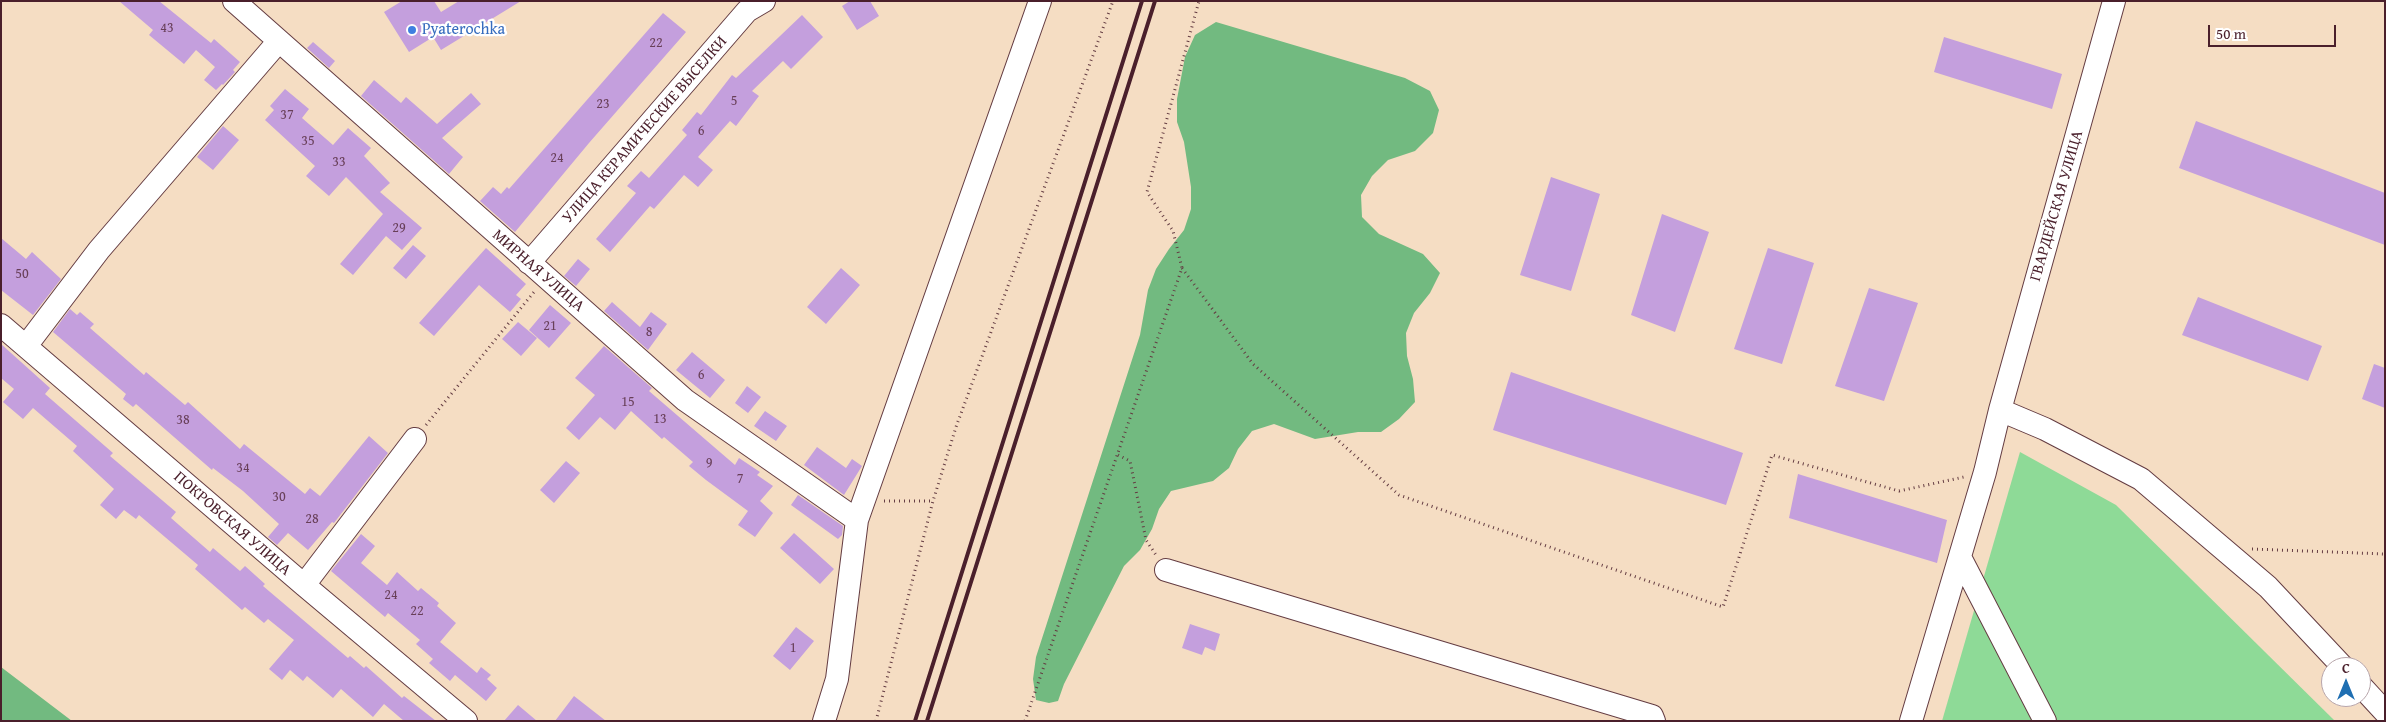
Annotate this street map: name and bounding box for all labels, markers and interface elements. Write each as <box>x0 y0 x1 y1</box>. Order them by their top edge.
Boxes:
scale bar <box>2211 15 2338 47</box>
house number: 43 <box>160 20 174 36</box>
place label: Pyaterochka <box>422 20 505 40</box>
text: 50 m <box>2216 23 2246 44</box>
marker: Pyaterochka <box>406 24 418 36</box>
street label: УЛИЦА КЕРАМИЧЕСКИЕ ВЫСЕЛКИ <box>559 33 731 227</box>
house number: 22 <box>649 35 663 51</box>
house number: 5 <box>731 93 737 109</box>
house number: 23 <box>596 96 610 112</box>
house number: 37 <box>280 107 294 123</box>
house number: 6 <box>698 123 704 139</box>
street label: ГВАРДЕЙСКАЯ УЛИЦА <box>2026 128 2088 284</box>
house number: 35 <box>301 133 315 149</box>
house number: 24 <box>550 150 564 166</box>
house number: 33 <box>332 154 346 170</box>
house number: 29 <box>392 220 406 236</box>
street label: МИРНАЯ УЛИЦА <box>488 226 588 316</box>
house number: 50 <box>15 266 29 282</box>
house number: 21 <box>543 318 557 334</box>
house number: 8 <box>646 324 652 340</box>
house number: 6 <box>698 367 704 383</box>
house number: 15 <box>621 394 635 410</box>
house number: 13 <box>653 411 667 427</box>
house number: 38 <box>176 412 190 428</box>
house number: 9 <box>706 455 712 471</box>
house number: 34 <box>236 460 250 476</box>
street label: ПОКРОВСКАЯ УЛИЦА <box>169 468 295 580</box>
house number: 7 <box>737 471 743 487</box>
house number: 30 <box>272 489 286 505</box>
house number: 28 <box>305 511 319 527</box>
house number: 24 <box>384 587 398 603</box>
house number: 22 <box>410 603 424 619</box>
house number: 1 <box>790 640 796 656</box>
north arrow <box>2321 657 2371 707</box>
text: С <box>2342 658 2350 678</box>

